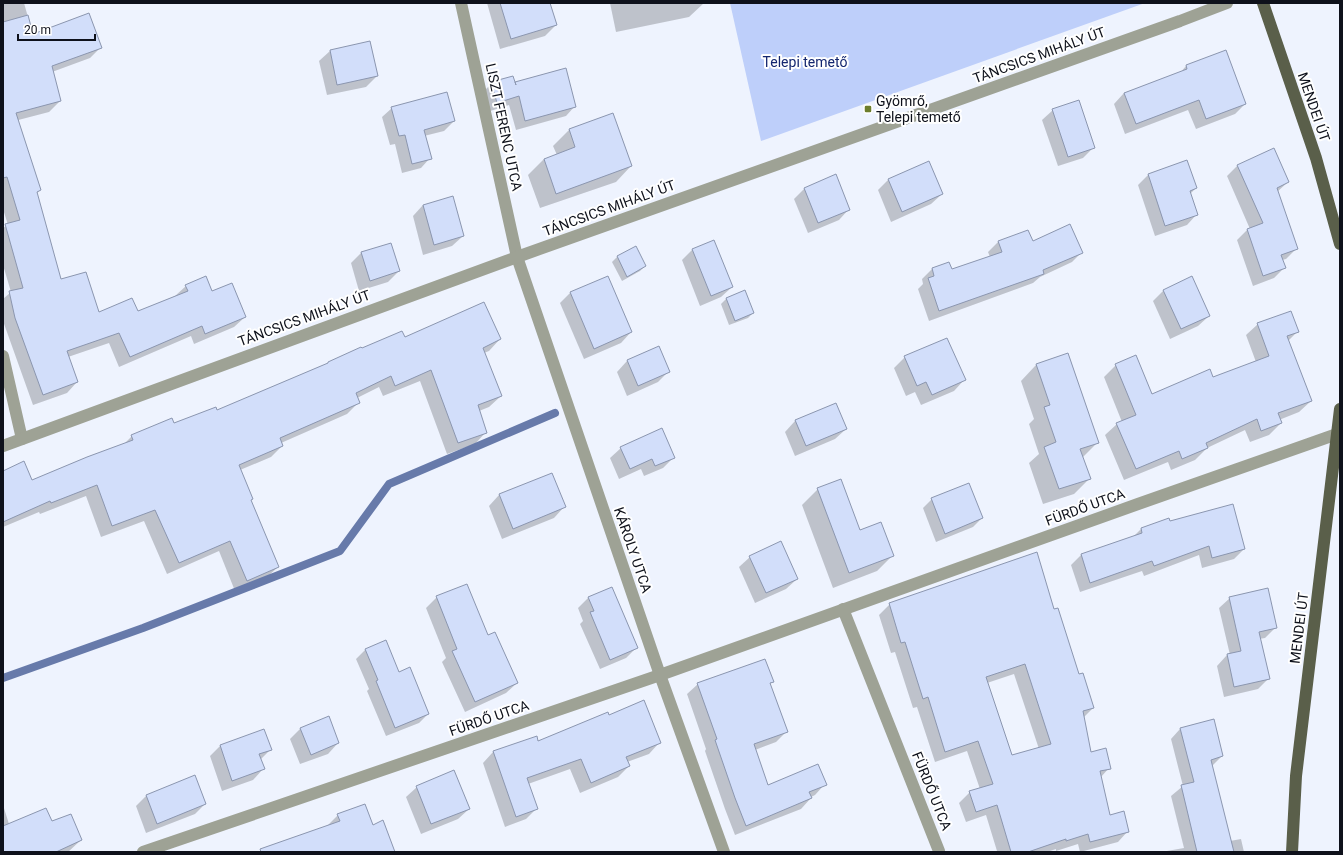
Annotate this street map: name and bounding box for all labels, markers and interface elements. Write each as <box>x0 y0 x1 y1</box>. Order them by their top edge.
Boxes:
scale bar <box>18 16 95 42</box>
street label: TÁNCSICS MIHÁLY ÚT <box>970 22 1108 86</box>
text: 20 m <box>24 23 51 37</box>
park label: Telepi temető <box>763 54 847 70</box>
street label: LISZT FERENC UTCA <box>483 62 525 192</box>
street label: MENDEI ÚT <box>1295 70 1334 144</box>
place label: Gyömrő, Telepi temető <box>876 93 961 125</box>
marker: Gyömrő, Telepi temető <box>863 104 873 114</box>
street label: TÁNCSICS MIHÁLY ÚT <box>540 175 678 239</box>
street label: TÁNCSICS MIHÁLY ÚT <box>235 285 373 349</box>
street label: FÜRDŐ UTCA <box>1043 484 1127 529</box>
street label: KÁROLY UTCA <box>611 505 656 595</box>
street label: MENDEI ÚT <box>1286 591 1311 665</box>
street label: FÜRDŐ UTCA <box>447 696 531 739</box>
street label: FÜRDŐ UTCA <box>909 749 956 833</box>

